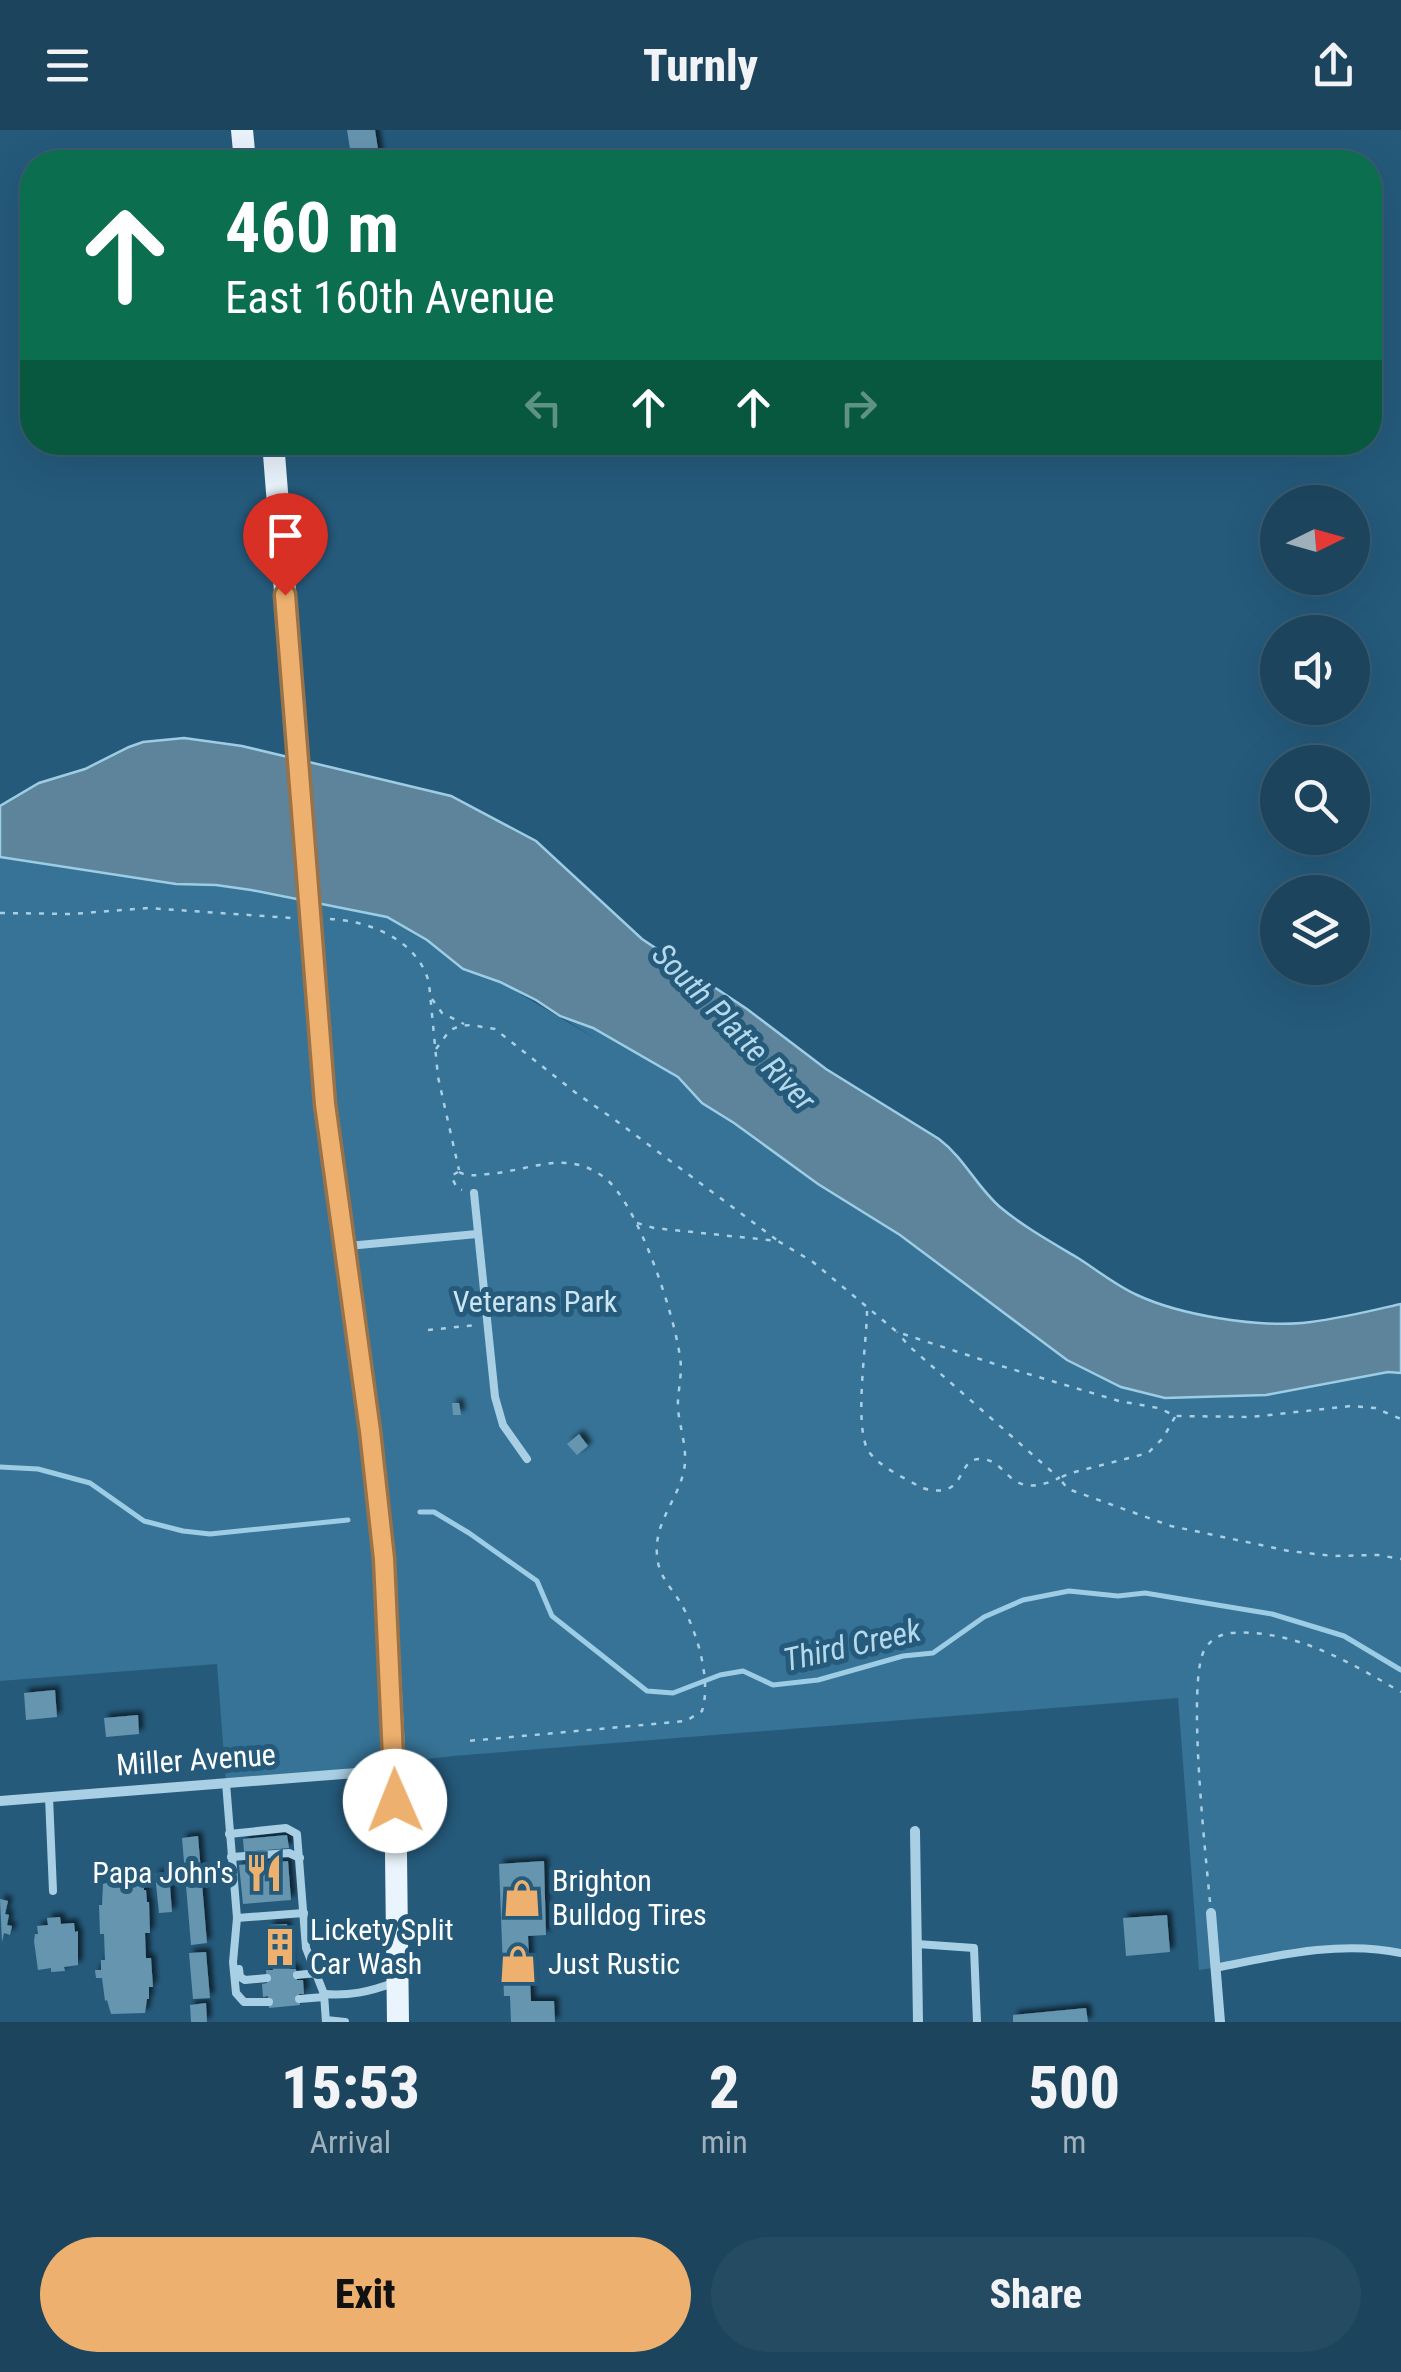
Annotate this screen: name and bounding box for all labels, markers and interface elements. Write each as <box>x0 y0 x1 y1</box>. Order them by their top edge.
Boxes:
icon: menu <box>40 38 95 93</box>
icon: share <box>1306 38 1361 93</box>
text: Turnly <box>643 39 758 92</box>
text: 460 m <box>225 187 399 269</box>
icon: ahead <box>60 190 190 320</box>
text: East 160th Avenue <box>225 271 555 324</box>
icon: left <box>516 380 571 435</box>
icon: ahead <box>621 380 676 435</box>
icon: ahead <box>726 380 781 435</box>
icon: right <box>831 380 886 435</box>
north arrow <box>1260 485 1370 595</box>
map controls <box>1260 485 1370 985</box>
pin <box>243 493 328 596</box>
icon: arrive <box>258 508 313 563</box>
button: sound <box>1260 615 1370 725</box>
button: search <box>1260 745 1370 855</box>
button: layers <box>1260 875 1370 985</box>
water label: South Platte River <box>645 935 825 1120</box>
park label: Veterans Park <box>453 1284 618 1319</box>
water label: Third Creek <box>780 1611 925 1679</box>
street label: Miller Avenue <box>115 1736 277 1783</box>
position arrow <box>343 1749 447 1853</box>
restaurant icon: Papa John's <box>243 1852 285 1894</box>
place label: Papa John's <box>92 1855 234 1890</box>
place label: Brighton Bulldog Tires <box>552 1863 707 1932</box>
shop icon: Brighton Bulldog Tires <box>501 1877 543 1919</box>
place label: Lickety Split Car Wash <box>310 1912 454 1981</box>
building icon: Lickety Split Car Wash <box>259 1926 301 1968</box>
shop icon: Just Rustic <box>497 1943 539 1985</box>
place label: Just Rustic <box>548 1946 680 1981</box>
text: 15:53 <box>281 2052 420 2123</box>
text: 2 <box>709 2052 739 2123</box>
text: 500 <box>1029 2052 1120 2123</box>
text: Arrival <box>310 2123 391 2161</box>
text: min <box>701 2123 748 2161</box>
text: m <box>1062 2123 1086 2161</box>
button: Exit <box>40 2237 691 2352</box>
button: Share <box>711 2237 1361 2352</box>

